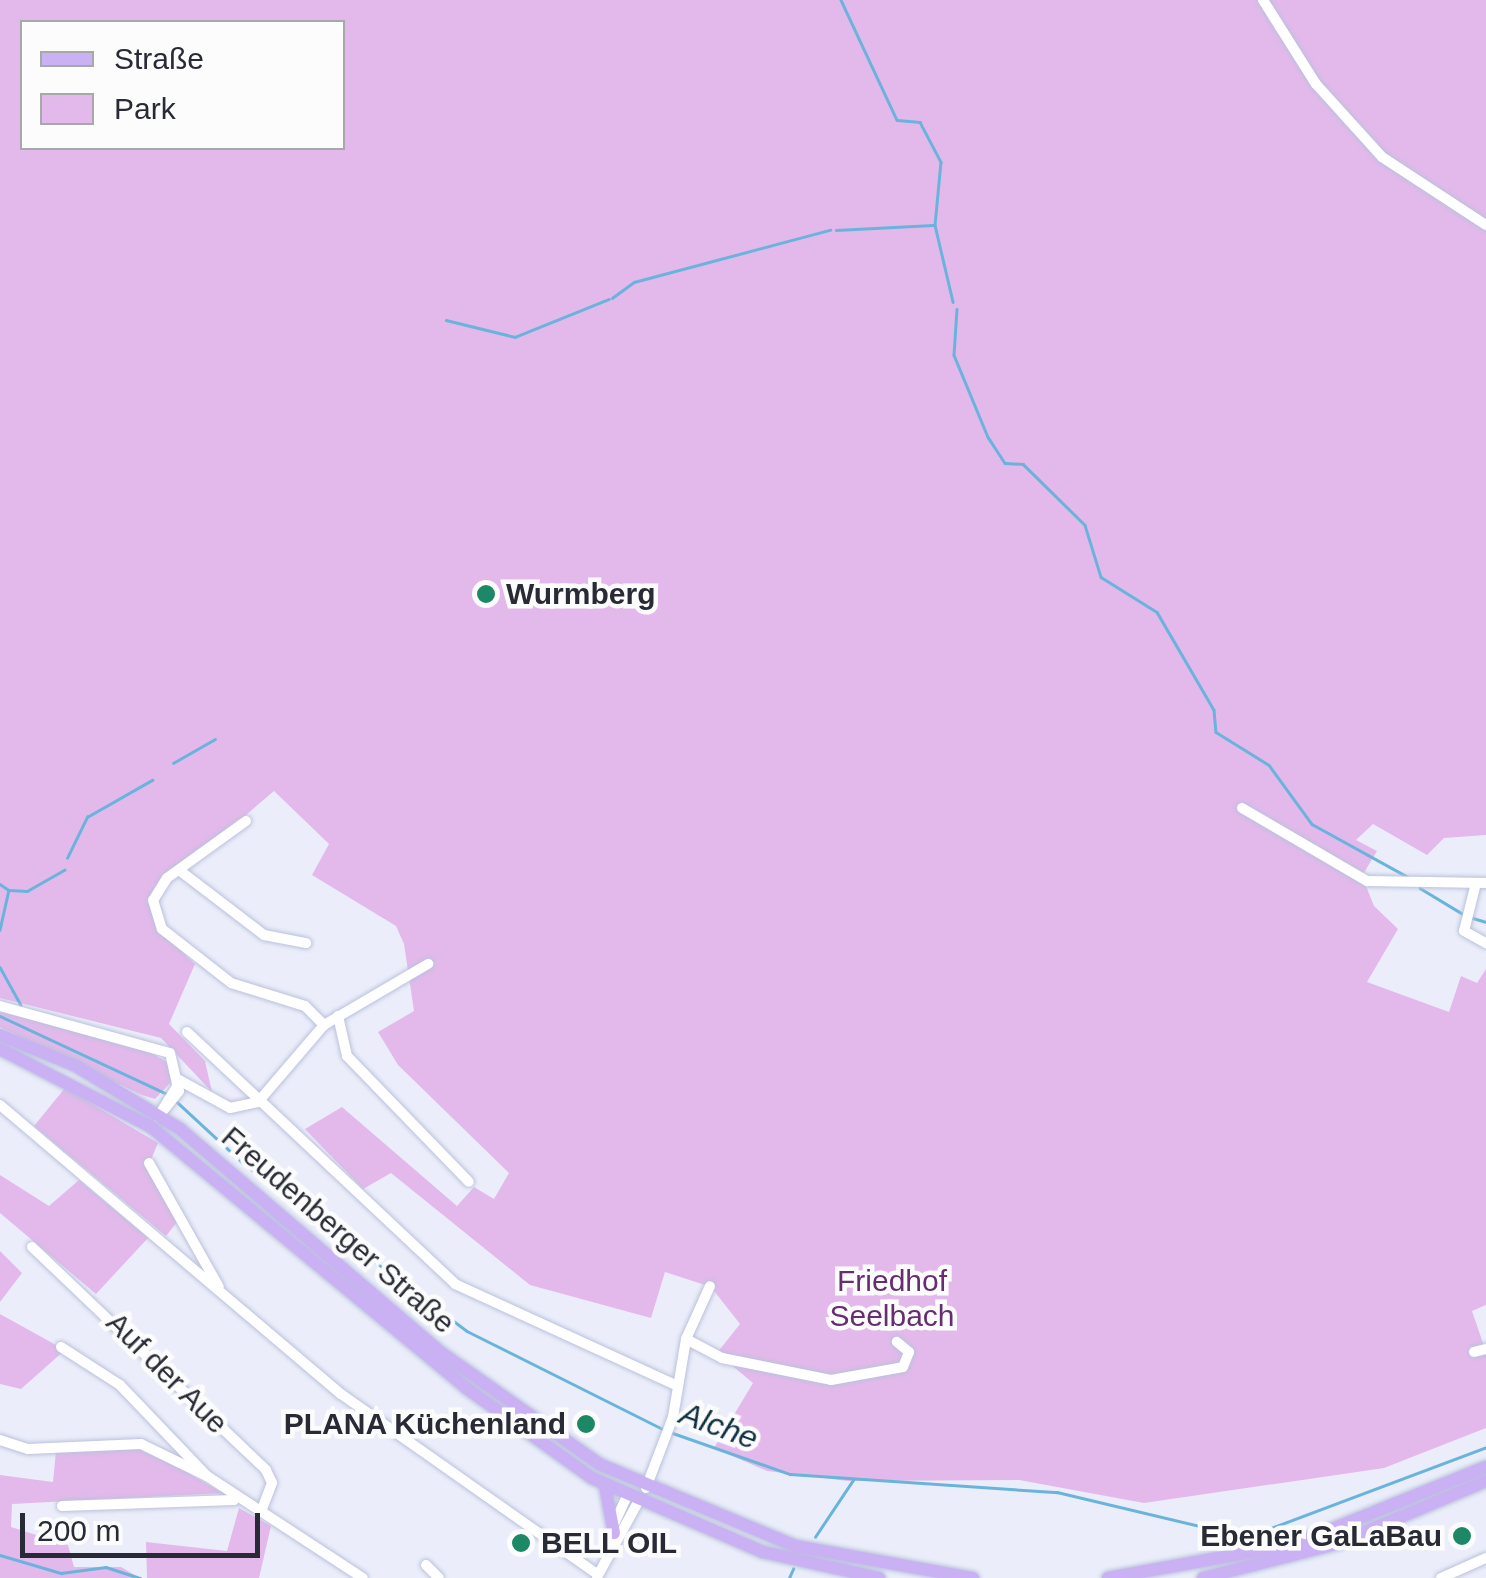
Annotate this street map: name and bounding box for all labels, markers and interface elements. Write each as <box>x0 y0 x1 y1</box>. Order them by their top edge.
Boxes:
legend <box>20 20 345 150</box>
text: Straße <box>114 42 204 75</box>
text: Park <box>114 92 176 125</box>
place label: Wurmberg <box>506 576 655 612</box>
marker: Wurmberg <box>475 583 497 605</box>
street label: Freudenberger Straße <box>214 1119 462 1341</box>
park label: Friedhof Seelbach <box>829 1263 955 1334</box>
street label: Auf der Aue <box>98 1304 236 1442</box>
water label: Alche <box>675 1394 763 1458</box>
place label: PLANA Küchenland <box>283 1406 566 1442</box>
marker: PLANA Küchenland <box>575 1413 597 1435</box>
scale bar <box>25 1493 265 1555</box>
text: 200 m <box>37 1514 120 1547</box>
place label: Ebener GaLaBau <box>1200 1518 1442 1554</box>
place label: BELL OIL <box>541 1525 678 1561</box>
marker: Ebener GaLaBau <box>1451 1525 1473 1547</box>
marker: BELL OIL <box>510 1532 532 1554</box>

